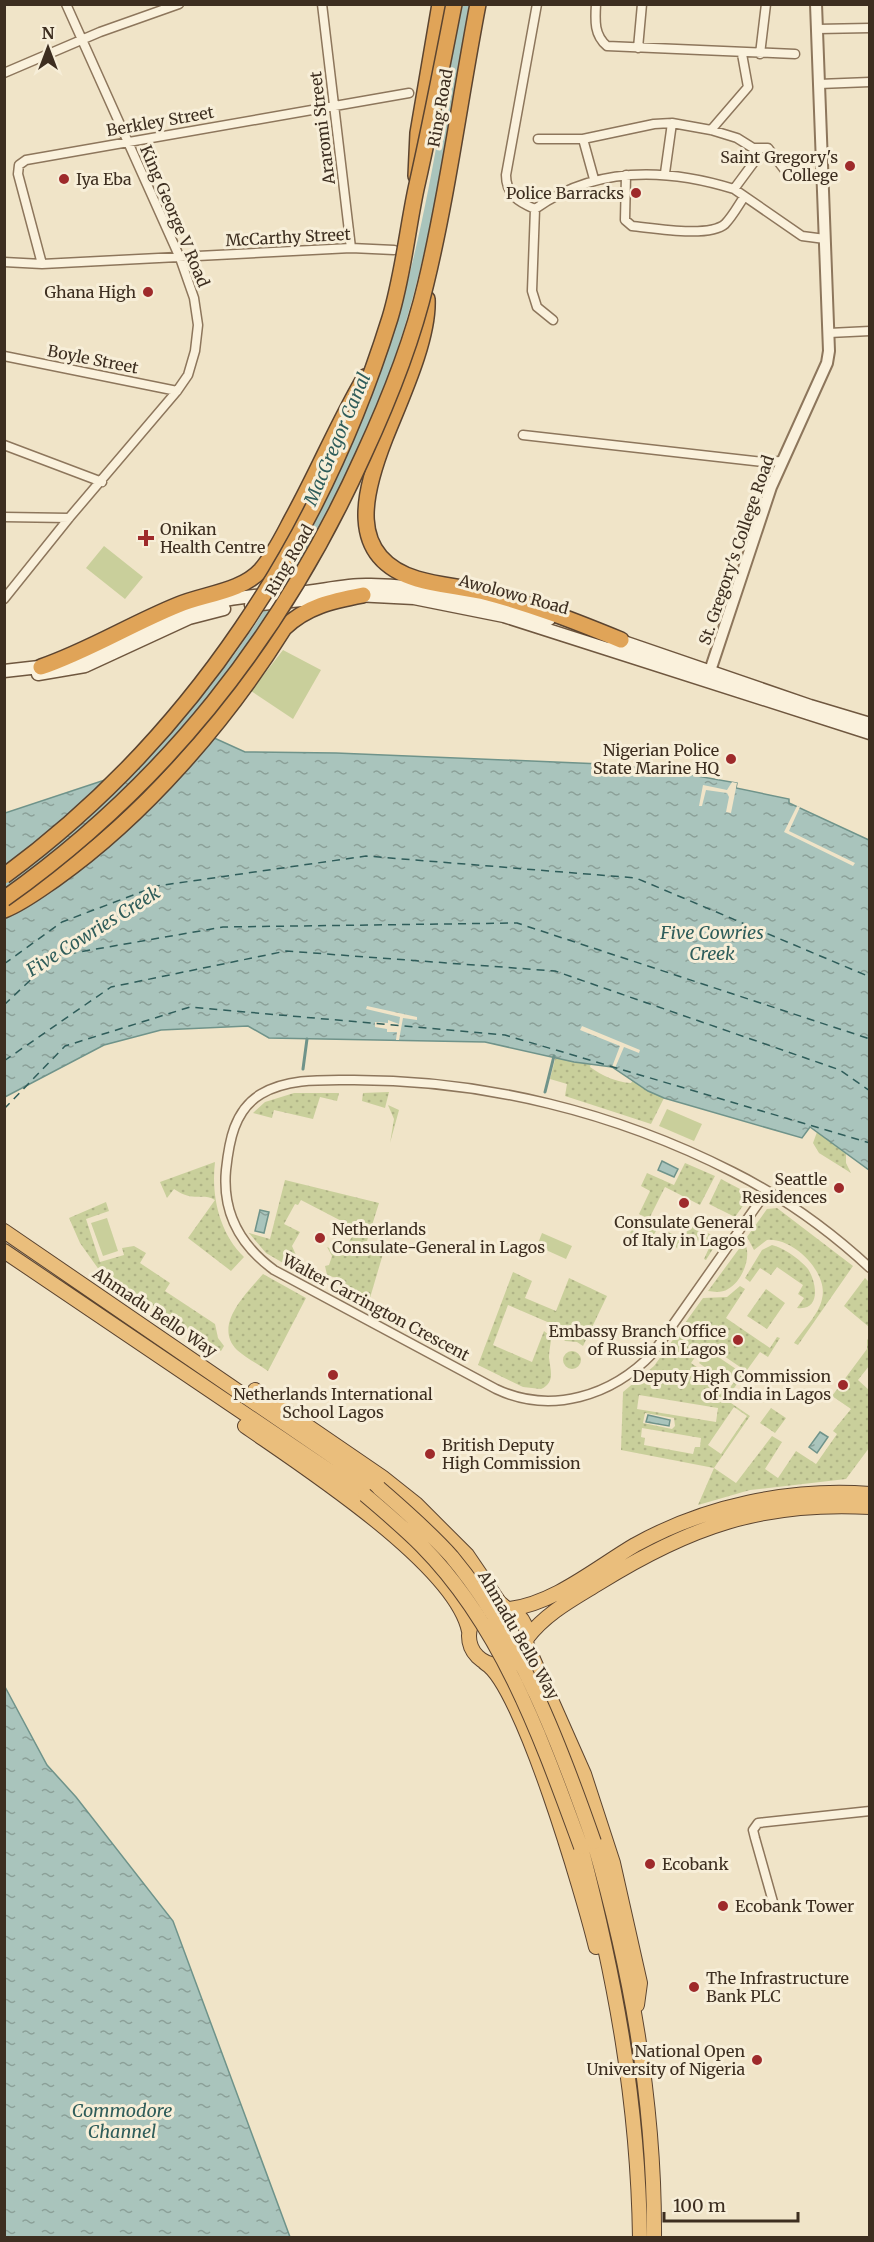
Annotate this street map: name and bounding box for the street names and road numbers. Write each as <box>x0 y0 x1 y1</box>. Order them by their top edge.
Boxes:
street label: Ring Road <box>423 67 457 149</box>
street label: Araromi Street <box>305 70 339 187</box>
street label: Berkley Street <box>105 102 216 140</box>
street label: King George V Road <box>136 142 214 290</box>
street label: McCarthy Street <box>225 224 352 250</box>
street label: Boyle Street <box>46 340 141 378</box>
street label: St. Gregory's College Road <box>694 452 778 648</box>
street label: Ring Road <box>261 520 318 599</box>
street label: Awolowo Road <box>456 569 571 618</box>
street label: Walter Carrington Crescent <box>278 1249 474 1365</box>
street label: Ahmadu Bello Way <box>88 1263 221 1361</box>
street label: Ahmadu Bello Way <box>474 1566 564 1703</box>

